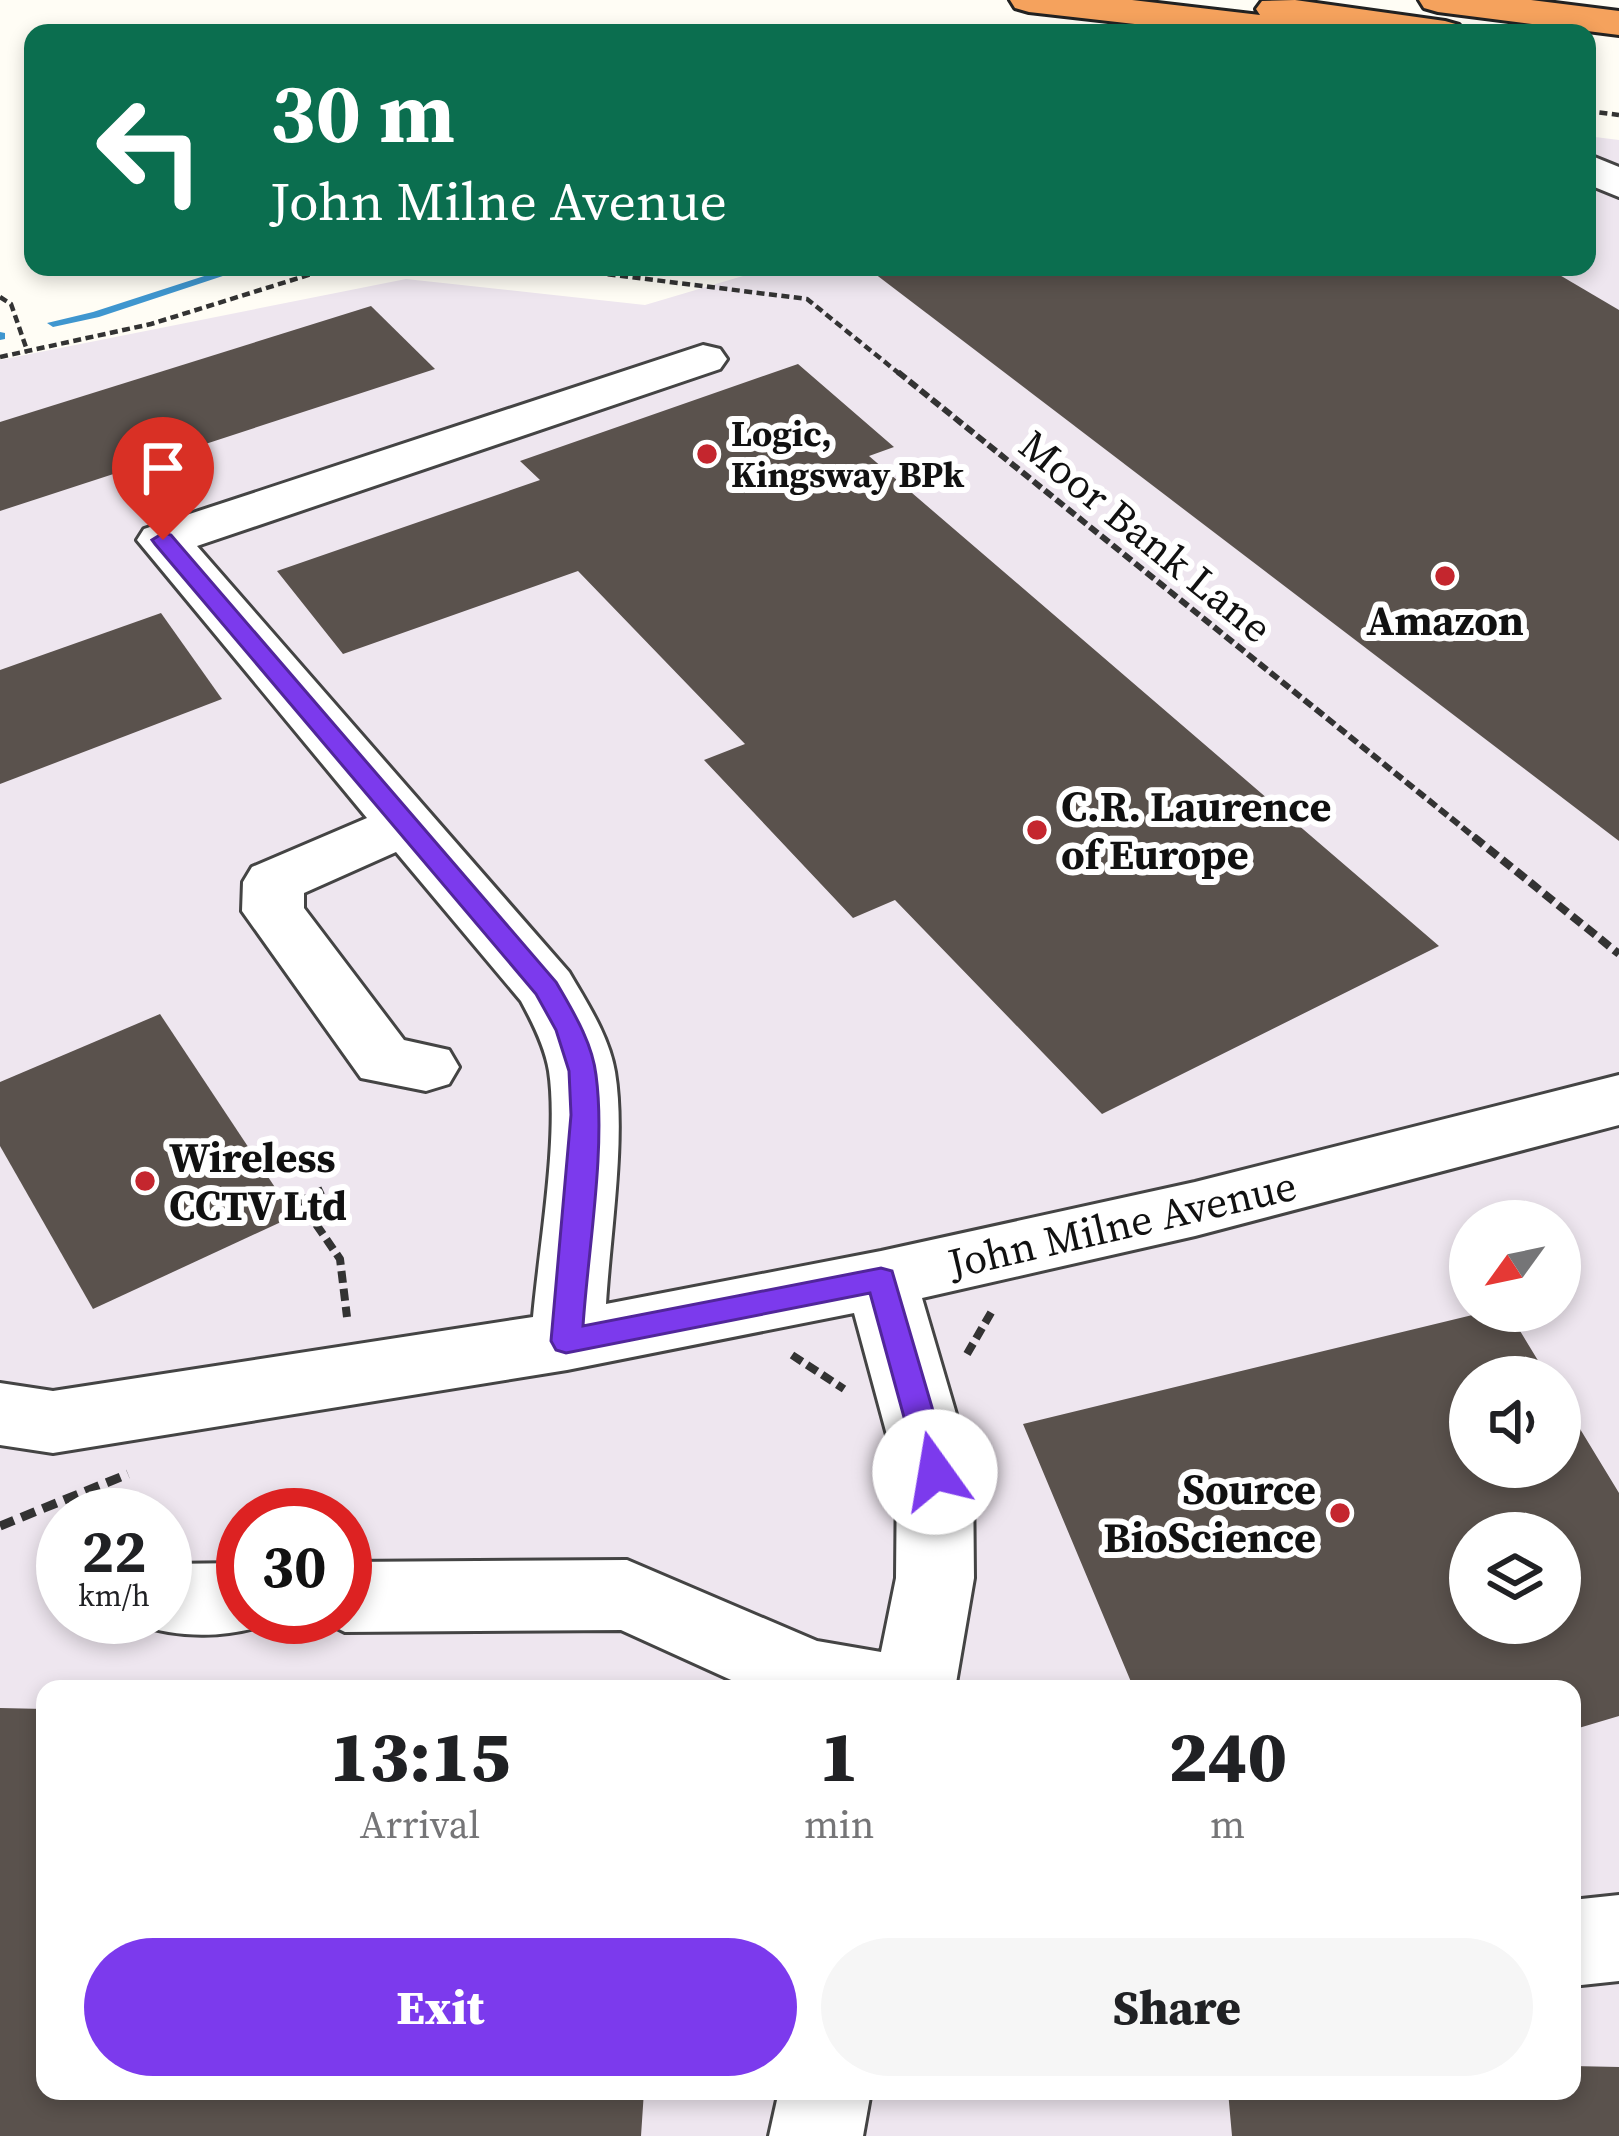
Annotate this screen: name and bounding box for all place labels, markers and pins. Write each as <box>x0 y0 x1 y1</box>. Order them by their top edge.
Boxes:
place label: Logic, Kingsway BPk <box>731 409 965 499</box>
pin <box>112 417 214 540</box>
marker: Logic, Kingsway BPk <box>694 441 720 467</box>
marker: Amazon <box>1432 563 1458 589</box>
place label: Amazon <box>1366 591 1524 649</box>
place label: C.R. Laurence of Europe <box>1061 777 1331 883</box>
marker: C.R. Laurence of Europe <box>1024 817 1050 843</box>
place label: Wireless CCTV Ltd <box>169 1128 347 1234</box>
marker: Wireless CCTV Ltd <box>132 1168 158 1194</box>
place label: Source BioScience <box>1103 1460 1316 1566</box>
marker: Source BioScience <box>1327 1500 1353 1526</box>

